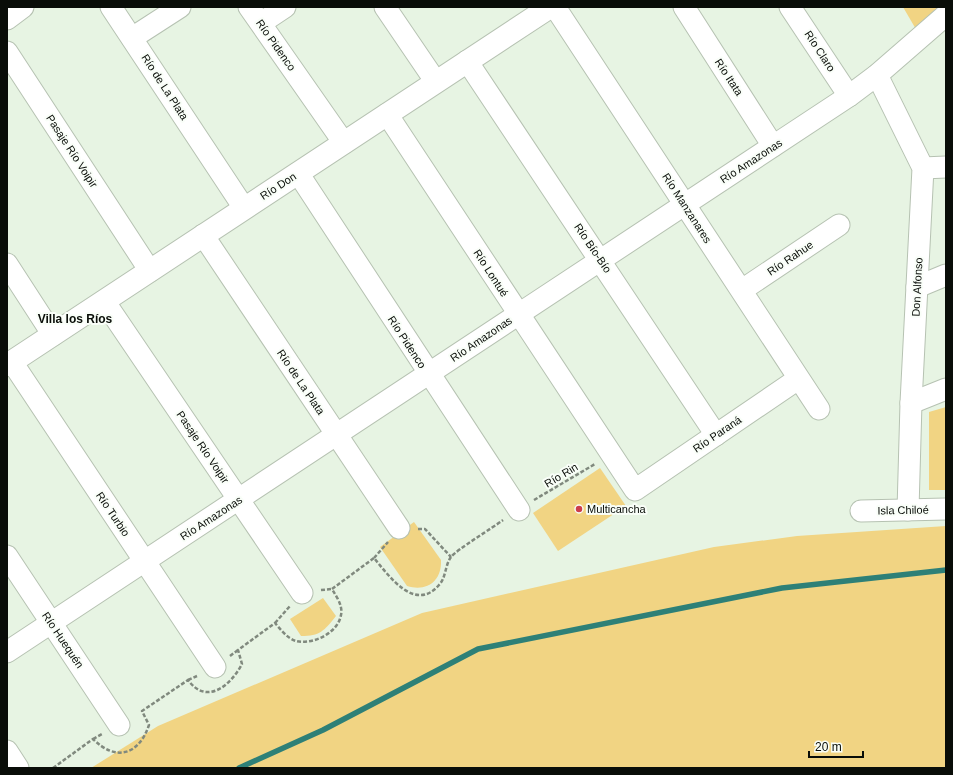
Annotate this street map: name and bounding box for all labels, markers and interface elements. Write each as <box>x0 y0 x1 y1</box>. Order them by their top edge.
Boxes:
street label: Río Pidenco <box>254 17 298 73</box>
street label: Río Claro <box>802 28 838 74</box>
street label: Río de La Plata <box>139 52 191 123</box>
street label: Río Itata <box>713 56 746 98</box>
street label: Pasaje Río Voipir <box>44 112 100 190</box>
street label: Río Amazonas <box>718 136 785 186</box>
street label: Río Don <box>258 170 298 202</box>
street label: Río Manzanares <box>660 171 714 246</box>
street label: Río Bío-Bío <box>572 221 614 275</box>
street label: Río Rahue <box>765 238 815 278</box>
street label: Río Lontué <box>471 247 511 299</box>
street label: Don Alfonso <box>909 257 925 317</box>
district label: Villa los Ríos <box>38 312 113 326</box>
street label: Río Pidenco <box>386 314 428 370</box>
street label: Río Amazonas <box>448 314 514 364</box>
street label: Río de La Plata <box>275 347 328 418</box>
street label: Pasaje Río Voipir <box>174 409 232 486</box>
street label: Río Paraná <box>691 413 744 455</box>
street label: Río Rin <box>542 460 580 490</box>
street label: Río Turbio <box>94 490 132 538</box>
street label: Río Amazonas <box>178 493 245 543</box>
place label: Multicancha <box>587 503 647 515</box>
marker: Multicancha <box>574 504 584 514</box>
street label: Isla Chiloé <box>877 504 929 516</box>
street label: Río Huequén <box>40 610 86 670</box>
scale bar <box>809 733 863 759</box>
text: 20 m <box>815 740 842 754</box>

